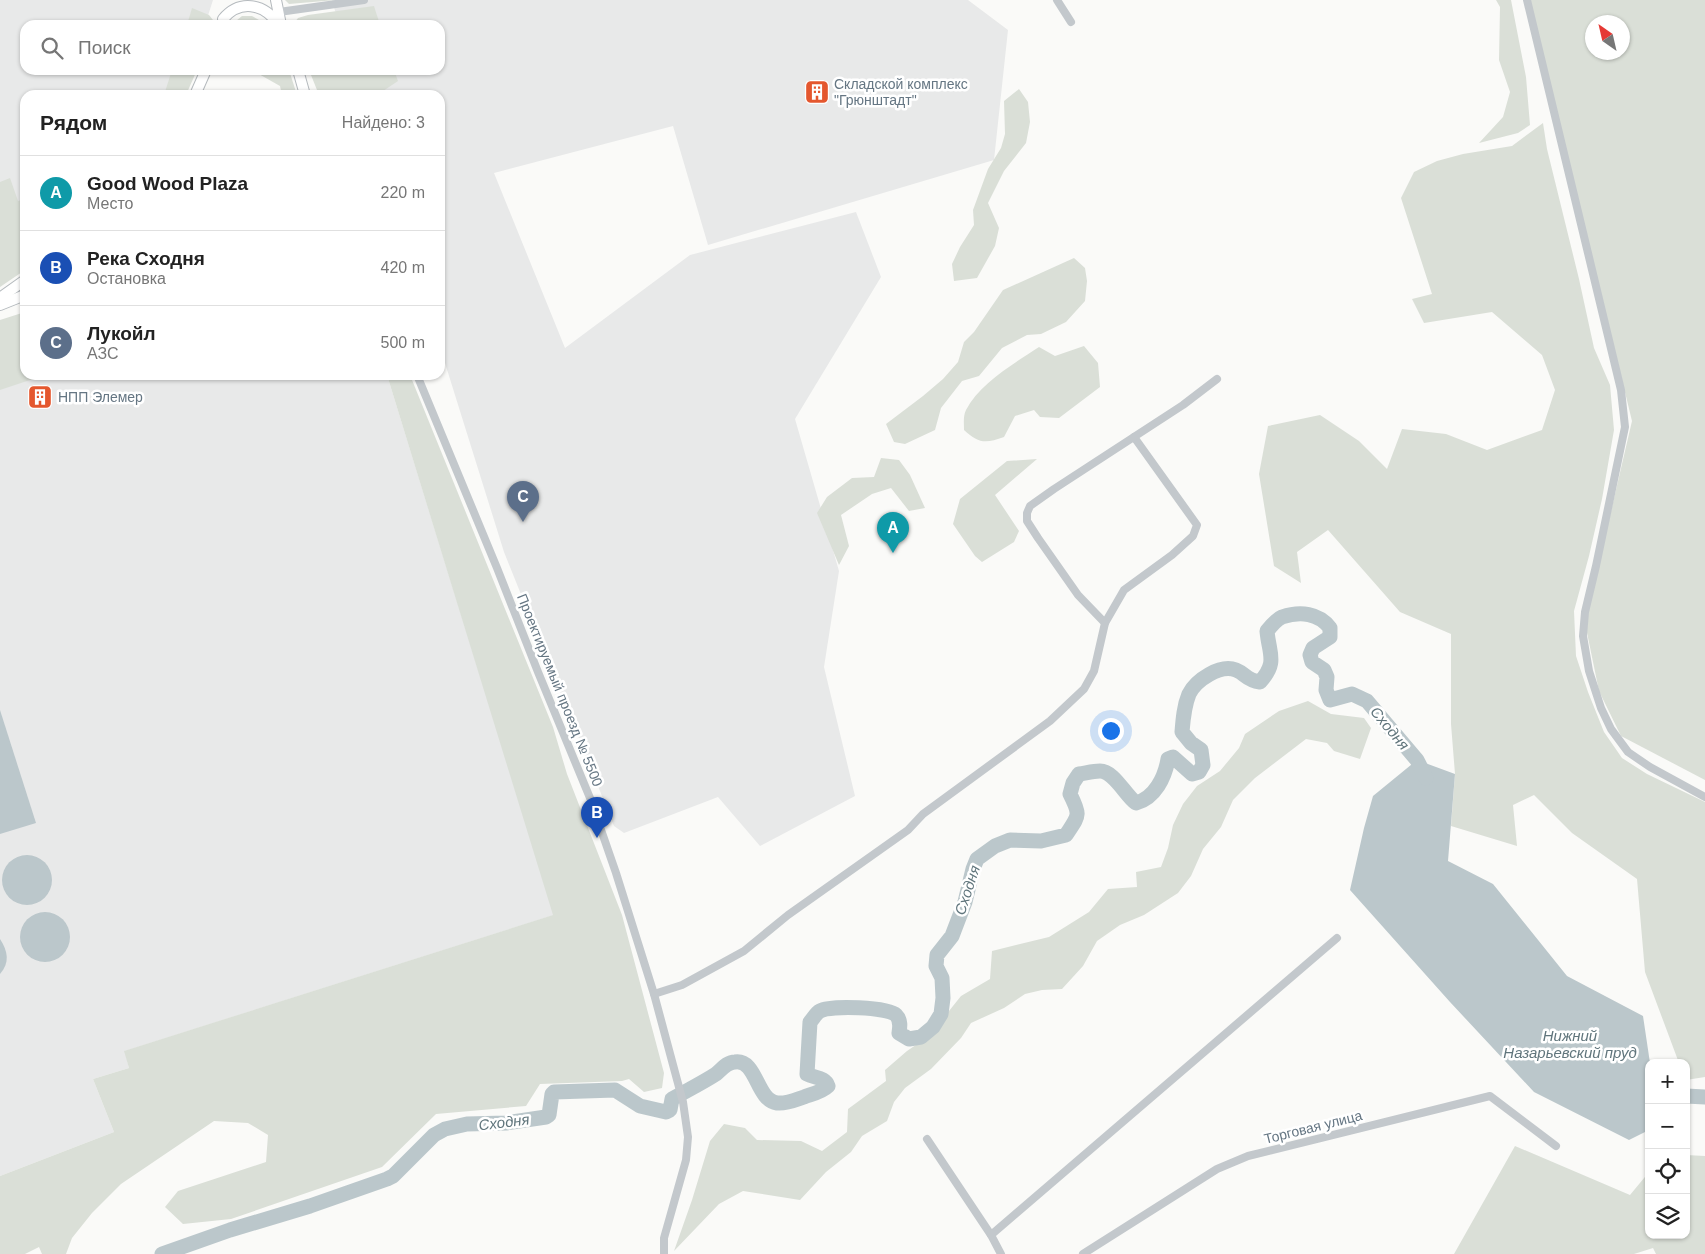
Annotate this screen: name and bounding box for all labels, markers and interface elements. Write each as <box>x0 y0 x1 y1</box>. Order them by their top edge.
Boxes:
north arrow <box>1585 15 1630 60</box>
search box <box>20 20 445 75</box>
icon: search <box>38 34 66 62</box>
text: Поиск <box>78 37 131 58</box>
place label: Складской комплекс "Грюнштадт" <box>834 76 968 108</box>
building icon: Складской комплекс "Грюнштадт" <box>804 79 830 105</box>
text: Рядом <box>40 111 107 134</box>
text: Найдено: 3 <box>342 114 425 131</box>
text: Good Wood Plaza <box>87 173 248 194</box>
text: A <box>50 184 62 201</box>
text: 220 m <box>381 184 425 201</box>
text: Место <box>87 195 133 212</box>
text: Река Сходня <box>87 248 205 269</box>
text: B <box>50 259 62 276</box>
text: 420 m <box>381 259 425 276</box>
text: Остановка <box>87 270 166 287</box>
text: Лукойл <box>87 323 156 344</box>
text: C <box>50 334 62 351</box>
text: 500 m <box>381 334 425 351</box>
text: АЗС <box>87 345 119 362</box>
building icon: НПП Элемер <box>27 384 53 410</box>
place label: НПП Элемер <box>58 389 143 405</box>
pin: C <box>507 481 539 522</box>
pin: A <box>877 512 909 553</box>
street label: Проектируемый проезд № 5500 <box>514 591 606 789</box>
water label: Сходня <box>1367 703 1413 753</box>
your location <box>1098 718 1124 744</box>
pin: B <box>581 797 613 838</box>
water label: Сходня <box>951 863 983 917</box>
water label: Нижний Назарьевский пруд <box>1503 1027 1637 1061</box>
map controls <box>1645 1059 1690 1239</box>
button: + <box>1645 1059 1690 1104</box>
button: − <box>1645 1104 1690 1149</box>
street label: Торговая улица <box>1262 1107 1364 1147</box>
water label: Сходня <box>478 1110 530 1134</box>
button: locate <box>1645 1149 1690 1194</box>
button: layers <box>1645 1194 1690 1239</box>

